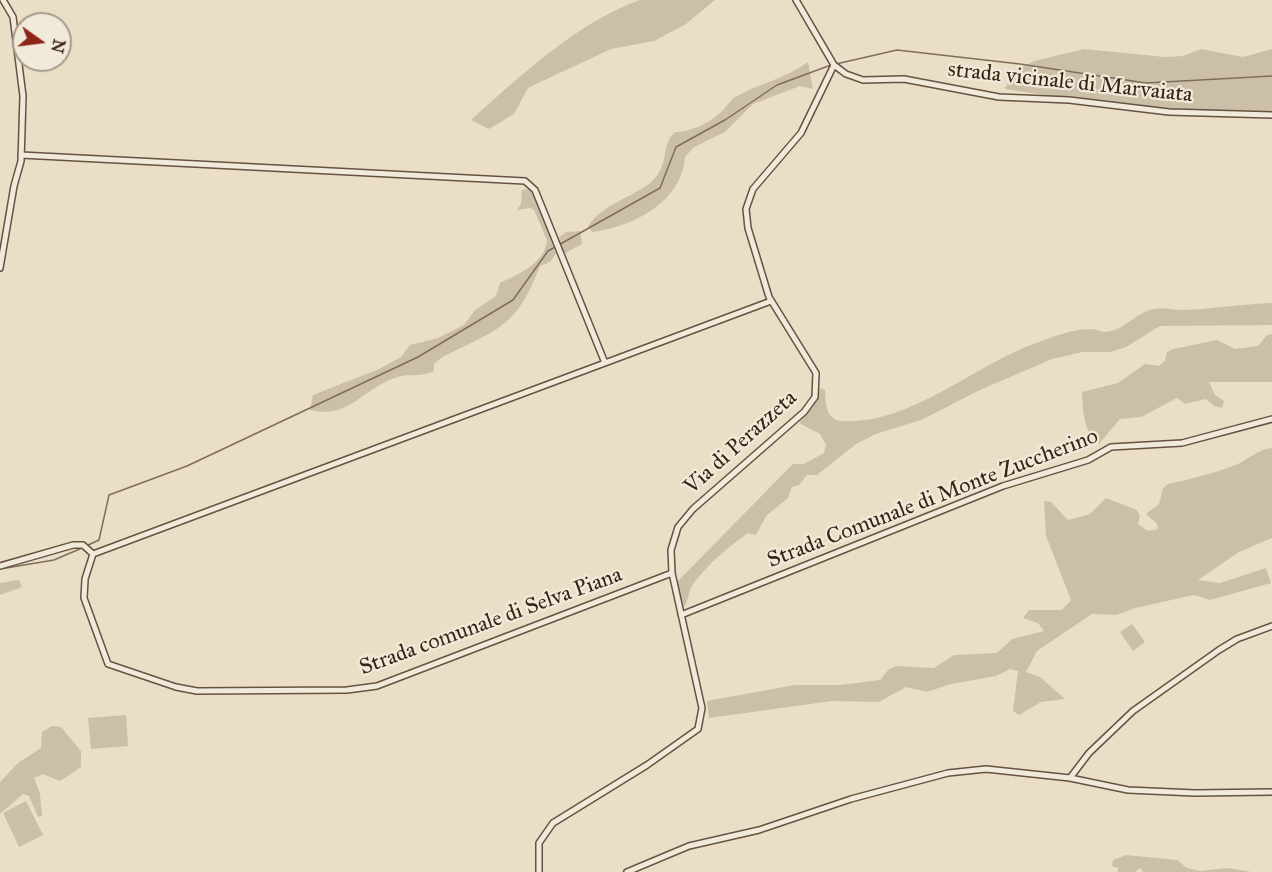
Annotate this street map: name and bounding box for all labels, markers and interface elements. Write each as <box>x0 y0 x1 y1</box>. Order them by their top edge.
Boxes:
north arrow <box>12 12 72 72</box>
text: N <box>47 37 69 55</box>
street label: strada vicinale di Marvaiata <box>946 57 1194 109</box>
street label: Via di Perazzeta <box>679 386 803 500</box>
street label: Strada Comunale di Monte Zuccherino <box>764 424 1102 574</box>
street label: Strada comunale di Selva Piana <box>356 562 626 682</box>

